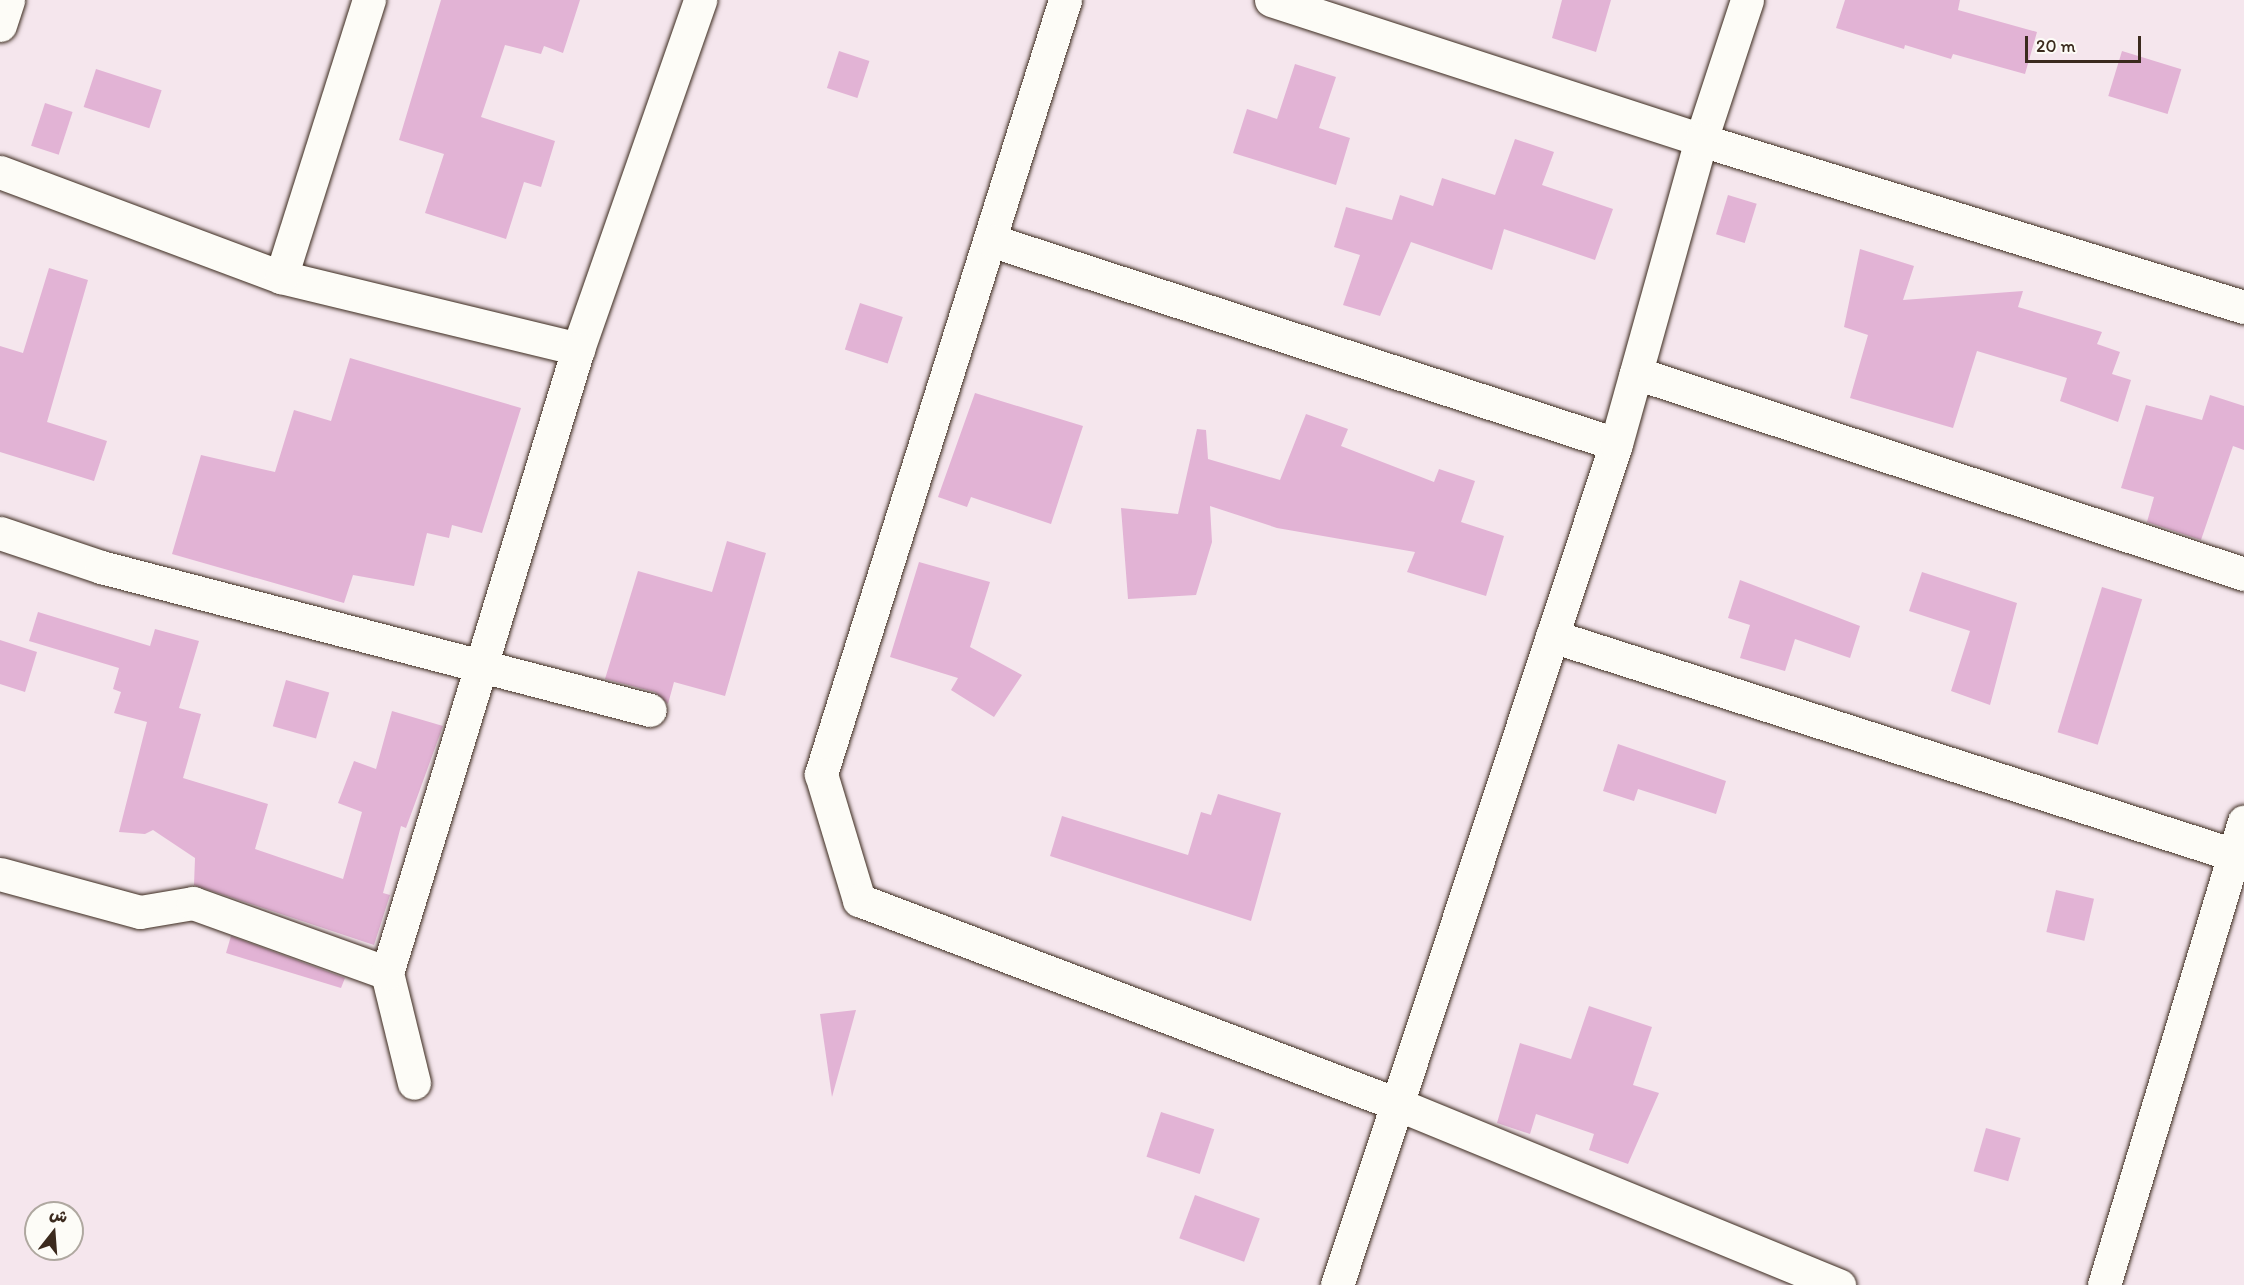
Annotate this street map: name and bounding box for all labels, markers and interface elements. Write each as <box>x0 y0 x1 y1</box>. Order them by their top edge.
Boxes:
scale bar <box>2028 24 2144 62</box>
text: 20 m <box>2036 35 2076 57</box>
north arrow <box>24 1201 84 1261</box>
text: ش <box>48 1204 70 1227</box>

